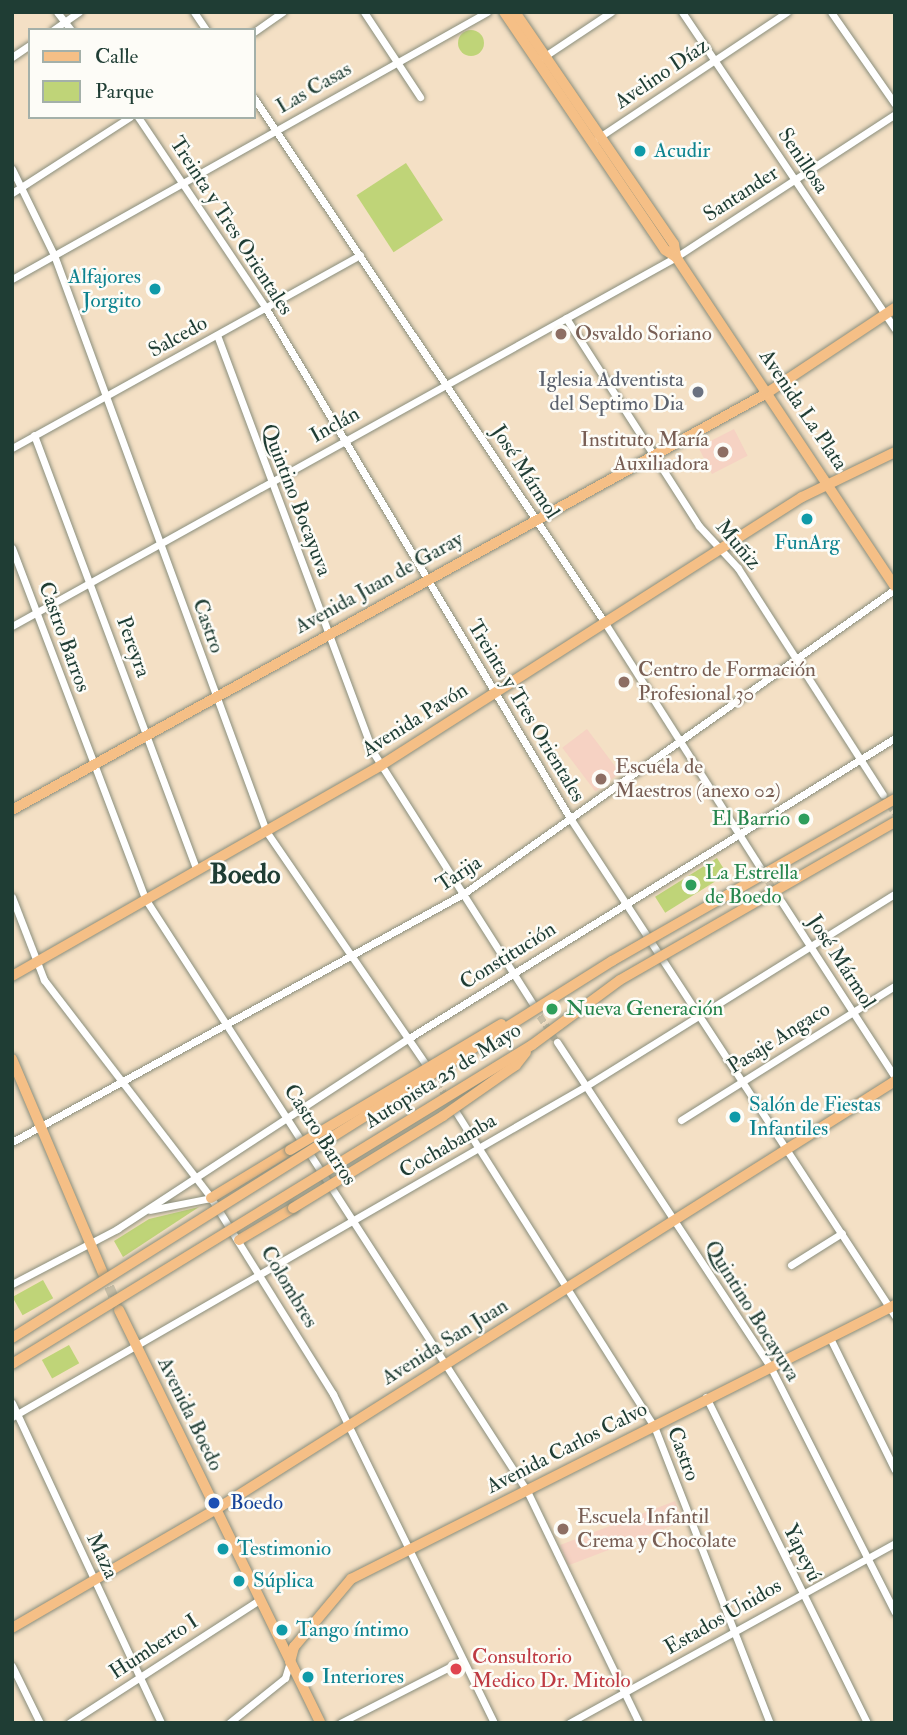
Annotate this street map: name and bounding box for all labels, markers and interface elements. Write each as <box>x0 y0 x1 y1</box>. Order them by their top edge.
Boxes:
legend <box>28 28 256 119</box>
street label: Avelino Díaz <box>610 33 714 115</box>
text: Calle <box>95 43 138 70</box>
street label: Las Casas <box>272 56 356 120</box>
text: Parque <box>95 78 154 105</box>
street label: Senillosa <box>772 123 834 199</box>
street label: Treinta y Tres Orientales <box>164 132 298 320</box>
place label: Acudir <box>654 138 710 164</box>
marker: Acudir <box>632 143 648 159</box>
street label: Santander <box>699 161 783 227</box>
place label: Alfajores Jorgito <box>68 264 141 314</box>
marker: Alfajores Jorgito <box>147 281 163 297</box>
street label: Salcedo <box>144 311 212 363</box>
place label: Osvaldo Soriano <box>575 321 712 347</box>
marker: Osvaldo Soriano <box>553 326 569 342</box>
street label: Avenida La Plata <box>753 345 853 475</box>
place label: Iglesia Adventista del Septimo Dia <box>538 367 684 417</box>
marker: Iglesia Adventista del Septimo Dia <box>690 384 706 400</box>
street label: Inclán <box>306 401 364 449</box>
street label: Quintino Bocayuva <box>255 420 337 580</box>
street label: José Mármol <box>485 420 565 524</box>
place label: Instituto María Auxiliadora <box>580 427 709 477</box>
marker: Instituto María Auxiliadora <box>715 444 731 460</box>
marker: FunArg <box>799 511 815 527</box>
street label: Muñiz <box>710 515 766 575</box>
street label: Avenida Juan de Garay <box>291 526 467 640</box>
place label: FunArg <box>774 530 840 556</box>
street label: Castro Barros <box>32 578 96 696</box>
street label: Castro <box>187 595 229 657</box>
street label: Pereyra <box>110 613 156 681</box>
street label: Treinta y Tres Orientales <box>462 615 590 807</box>
place label: Centro de Formación Profesional 30 <box>638 657 816 707</box>
marker: Centro de Formación Profesional 30 <box>616 674 632 690</box>
street label: Avenida Pavón <box>357 677 473 763</box>
place label: Escuela de Maestros (anexo 02) <box>615 754 781 804</box>
marker: Escuela de Maestros (anexo 02) <box>593 771 609 787</box>
place label: El Barrio <box>711 806 790 832</box>
marker: El Barrio <box>796 811 812 827</box>
street label: Tarija <box>432 850 486 898</box>
district label: Boedo <box>210 858 280 892</box>
place label: La Estrella de Boedo <box>705 860 798 910</box>
marker: La Estrella de Boedo <box>683 877 699 893</box>
street label: José Mármol <box>801 910 881 1014</box>
street label: Constitución <box>455 917 561 995</box>
place label: Nueva Generación <box>566 996 723 1022</box>
street label: Pasaje Angaco <box>723 997 835 1079</box>
marker: Nueva Generación <box>544 1001 560 1017</box>
street label: Autopista 25 de Mayo <box>360 1018 526 1134</box>
street label: Castro Barros <box>278 1080 362 1190</box>
place label: Salón de Fiestas Infantiles <box>749 1092 881 1142</box>
street label: Cochabamba <box>395 1108 501 1184</box>
marker: Salón de Fiestas Infantiles <box>727 1109 743 1125</box>
street label: Quintino Bocayuva <box>699 1236 805 1386</box>
street label: Colombres <box>255 1242 323 1332</box>
street label: Avenida San Juan <box>377 1293 513 1391</box>
street label: Avenida Boedo <box>152 1353 228 1475</box>
street label: Avenida Carlos Calvo <box>482 1397 652 1499</box>
street label: Castro <box>661 1423 705 1485</box>
place label: Boedo <box>230 1490 283 1516</box>
marker: Boedo <box>204 1493 224 1513</box>
place label: Escuela Infantil Crema y Chocolate <box>577 1504 736 1554</box>
street label: Yapeyú <box>777 1520 827 1586</box>
marker: Escuela Infantil Crema y Chocolate <box>555 1521 571 1537</box>
street label: Maza <box>81 1529 123 1583</box>
place label: Testimonio <box>237 1536 331 1562</box>
marker: Testimonio <box>215 1541 231 1557</box>
place label: Súplica <box>253 1568 314 1594</box>
marker: Súplica <box>231 1573 247 1589</box>
street label: Estados Unidos <box>660 1573 786 1661</box>
street label: Humberto I <box>105 1609 203 1685</box>
place label: Tango íntimo <box>296 1617 409 1643</box>
marker: Tango íntimo <box>274 1622 290 1638</box>
place label: Consultorio Medico Dr. Mitolo <box>472 1644 631 1694</box>
marker: Consultorio Medico Dr. Mitolo <box>446 1659 466 1679</box>
place label: Interiores <box>322 1664 404 1690</box>
marker: Interiores <box>300 1669 316 1685</box>

